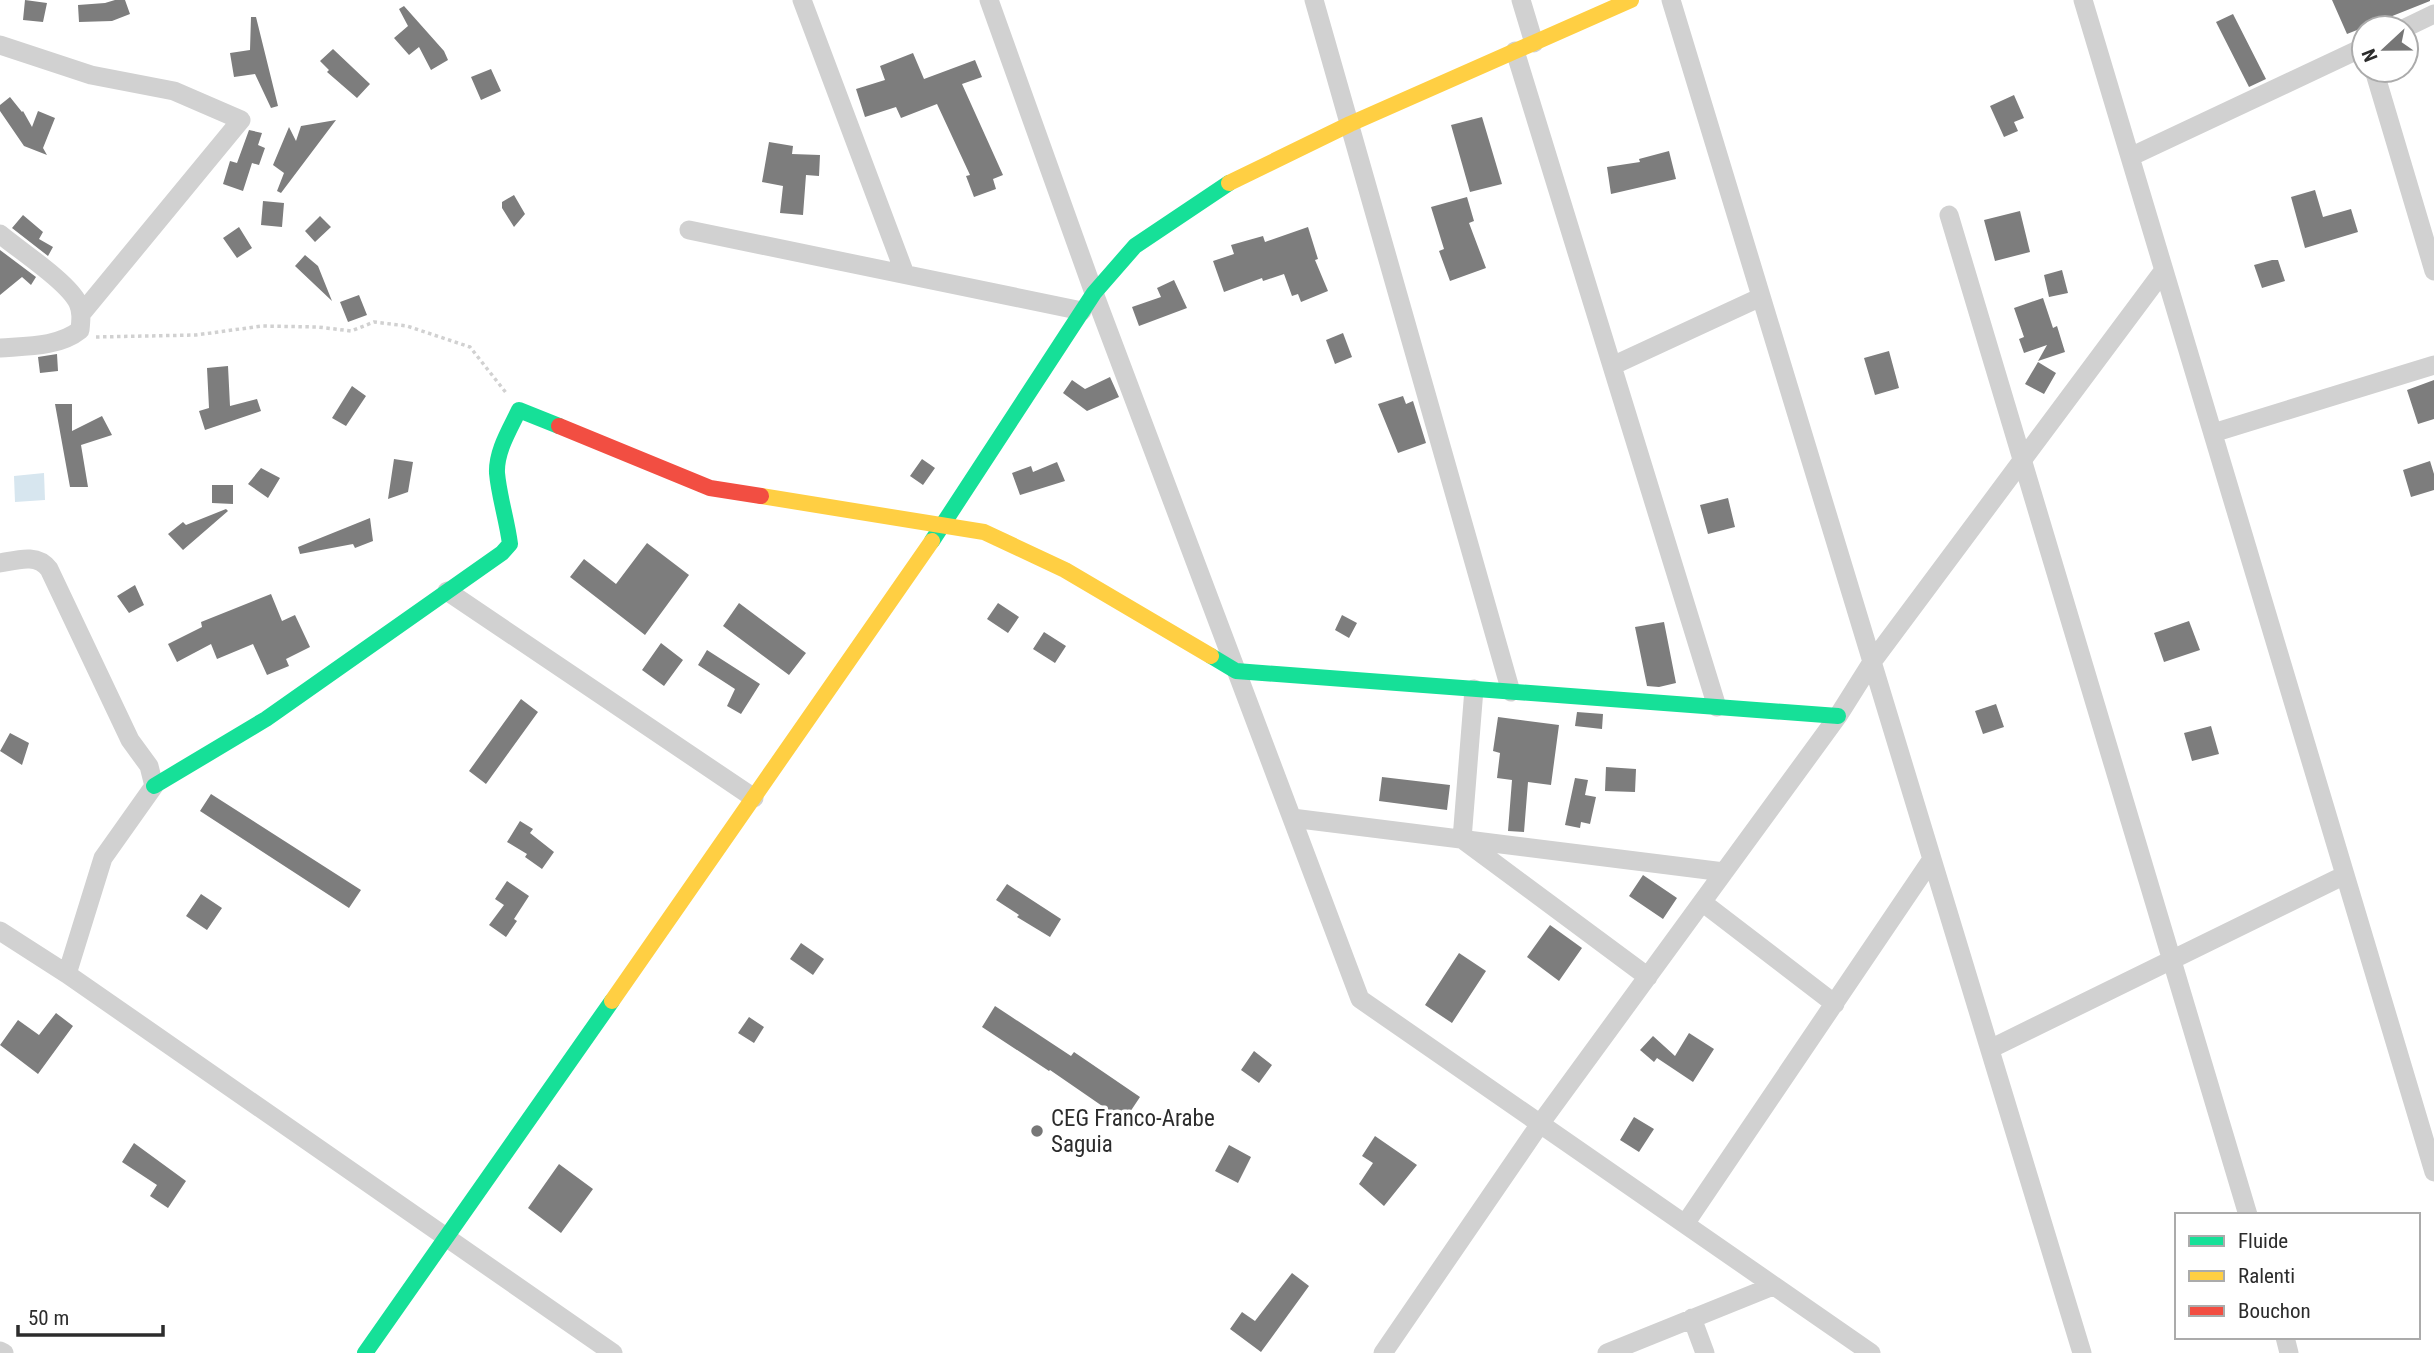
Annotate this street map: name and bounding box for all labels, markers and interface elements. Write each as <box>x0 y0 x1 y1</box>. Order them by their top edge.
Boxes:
north arrow <box>2350 14 2420 84</box>
text: N <box>2357 45 2383 65</box>
place label: CEG Franco-Arabe Saguia <box>1051 1105 1215 1158</box>
marker: CEG Franco-Arabe Saguia <box>1029 1123 1045 1139</box>
legend <box>2175 1213 2420 1339</box>
text: Fluide <box>2238 1229 2288 1253</box>
text: Ralenti <box>2238 1264 2295 1288</box>
scale bar <box>18 1294 163 1338</box>
text: Bouchon <box>2238 1299 2311 1323</box>
text: 50 m <box>28 1306 69 1330</box>

